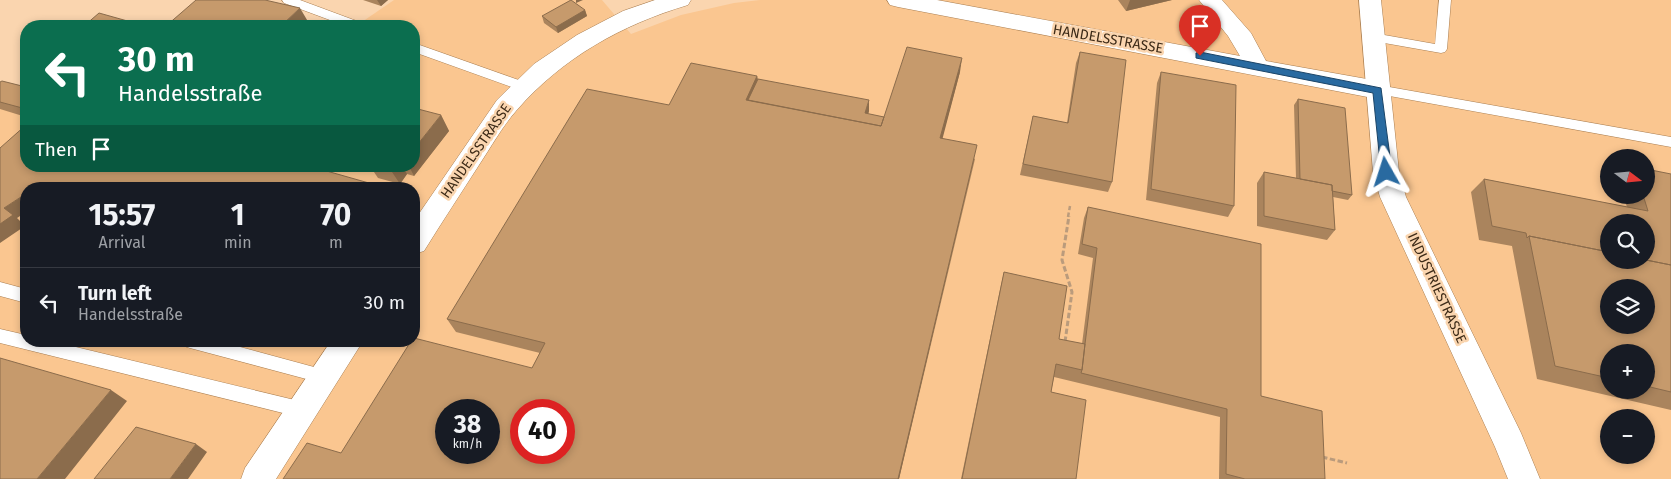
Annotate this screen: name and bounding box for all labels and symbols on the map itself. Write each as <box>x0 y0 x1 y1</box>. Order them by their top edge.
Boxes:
pin <box>1179 5 1221 56</box>
street label: HANDELSSTRASSE <box>1052 21 1164 57</box>
street label: HANDELSSTRASSE <box>437 100 515 202</box>
position arrow <box>1359 145 1411 197</box>
north arrow <box>1600 149 1655 204</box>
street label: INDUSTRIESTRASSE <box>1404 230 1470 346</box>
speed limit sign: 40 <box>510 399 575 464</box>

